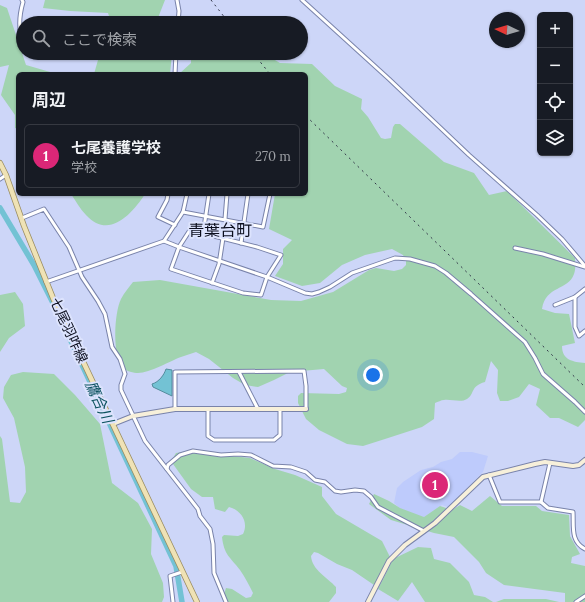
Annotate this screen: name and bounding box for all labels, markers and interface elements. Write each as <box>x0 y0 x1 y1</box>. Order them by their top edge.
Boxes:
north arrow <box>489 12 525 48</box>
map controls <box>537 12 573 156</box>
button: + <box>537 12 573 48</box>
search box <box>16 16 308 60</box>
icon: search <box>30 27 52 49</box>
text: ここで検索 <box>62 30 137 49</box>
button: − <box>537 48 573 84</box>
button: locate <box>537 84 573 120</box>
text: 周辺 <box>32 89 66 111</box>
button: layers <box>537 120 573 156</box>
text: 七尾養護学校 <box>71 138 161 157</box>
text: 1 <box>43 148 49 165</box>
text: 270 m <box>255 148 291 165</box>
text: 学校 <box>71 159 97 176</box>
district label: 青葉台町 <box>188 220 252 240</box>
street label: 七尾羽咋線 <box>46 294 92 366</box>
your location <box>363 365 383 385</box>
water label: 鷹合川 <box>81 377 118 428</box>
pin: 1 <box>422 470 448 500</box>

